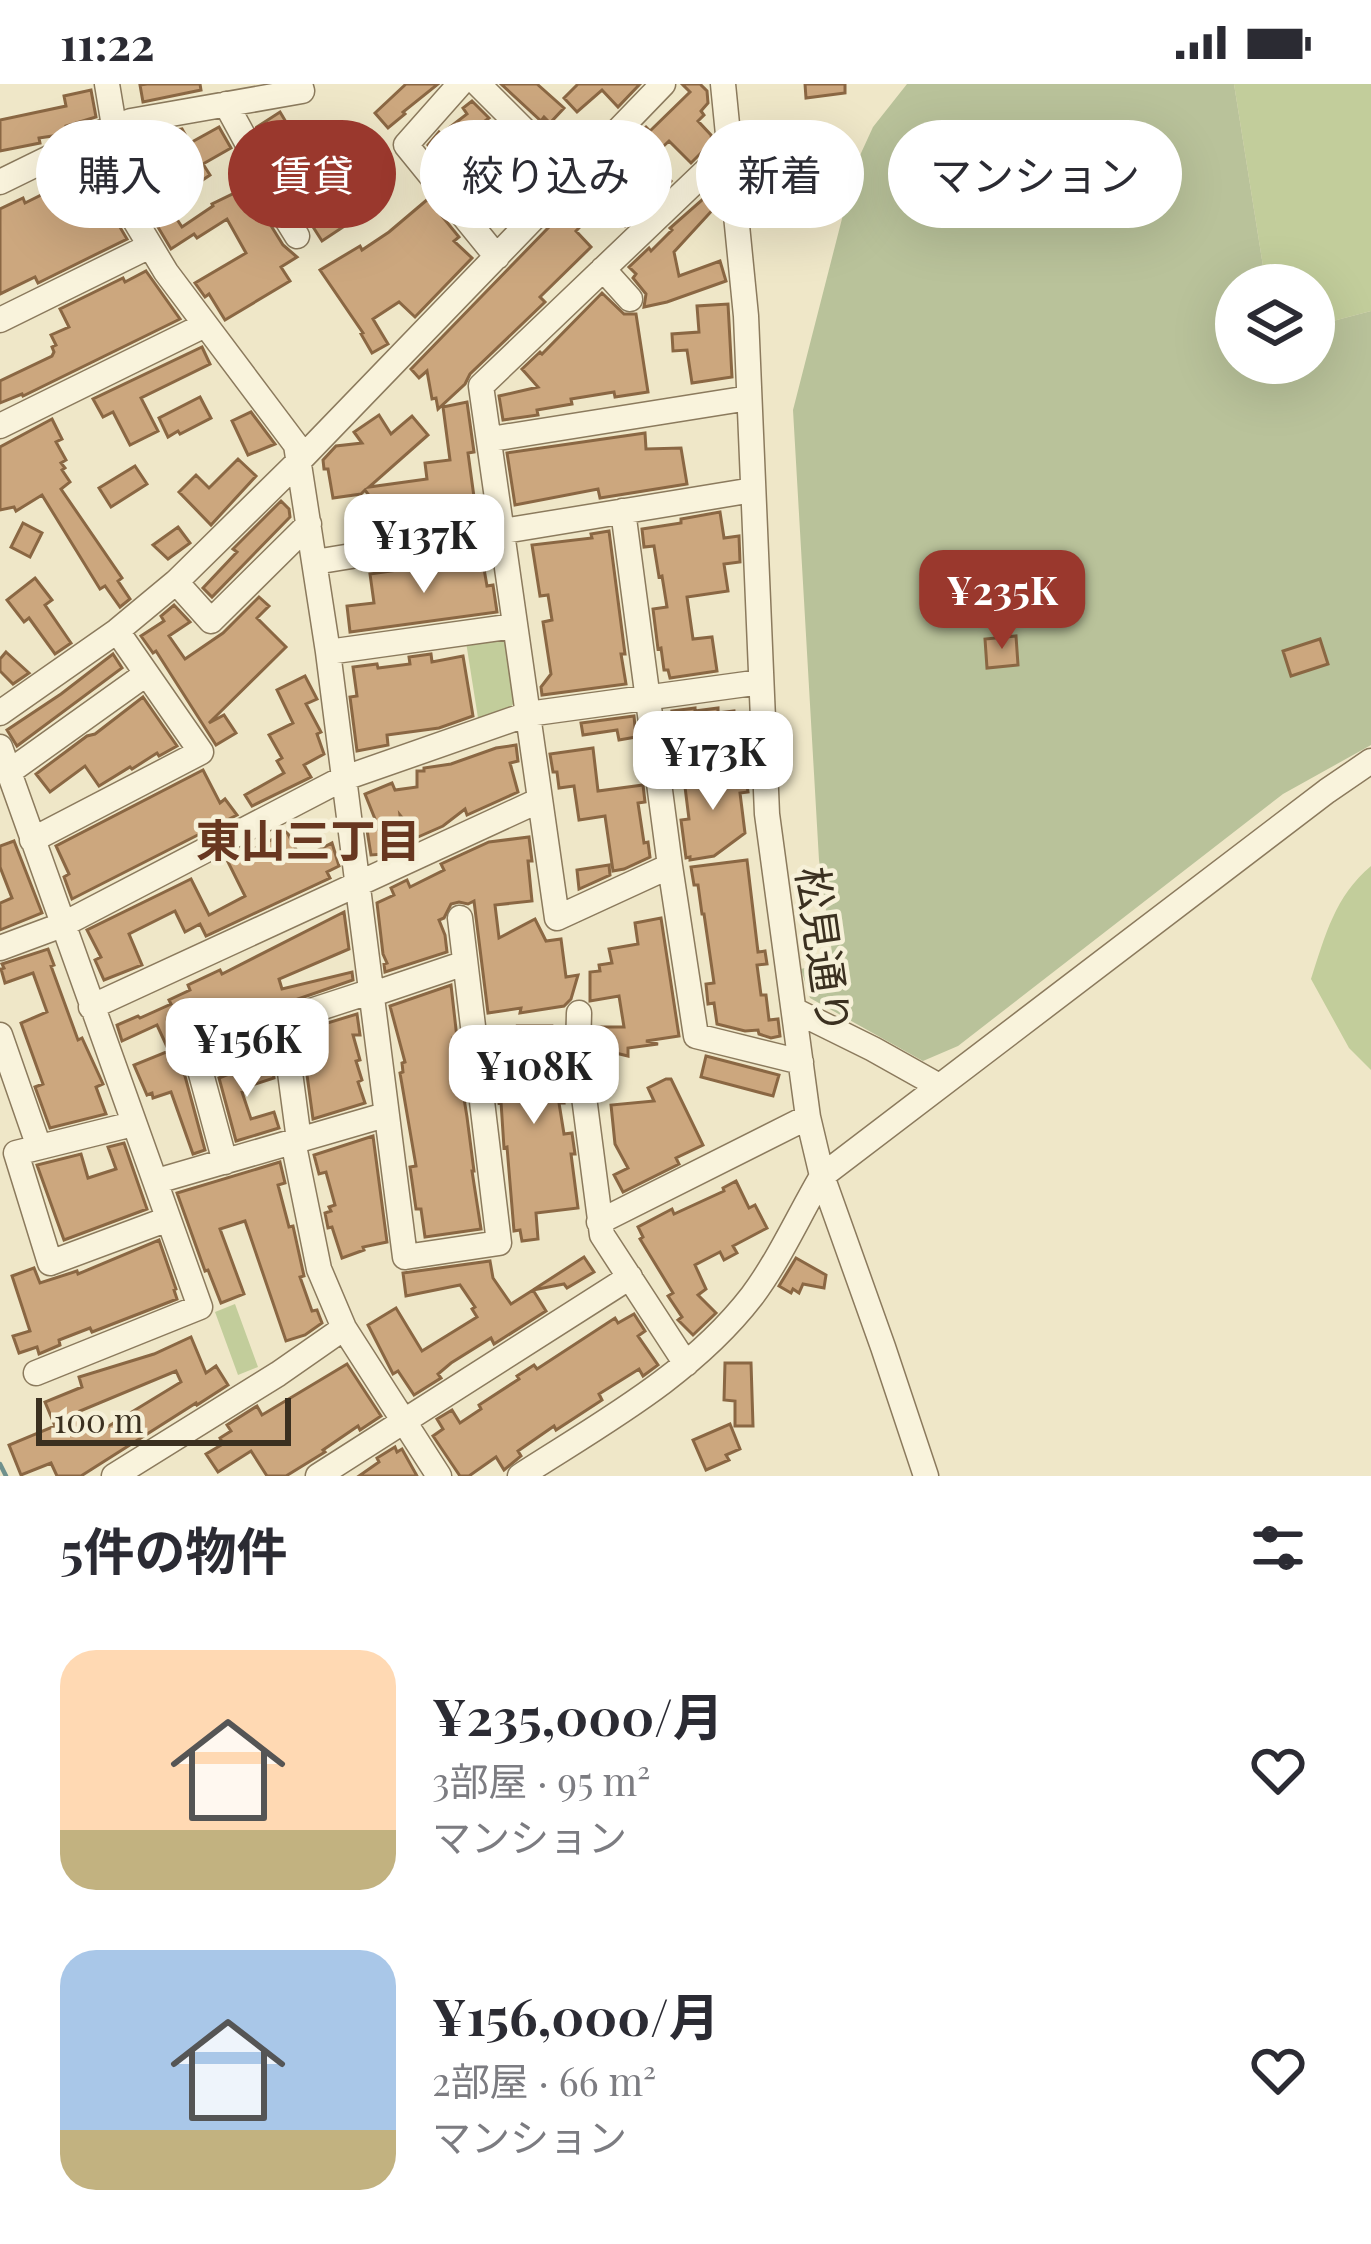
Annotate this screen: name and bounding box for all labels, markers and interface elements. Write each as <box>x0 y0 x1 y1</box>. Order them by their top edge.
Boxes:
text: 11:22 <box>60 12 155 72</box>
chip: 購入 <box>36 120 204 228</box>
chip: 賃貸 <box>228 120 396 228</box>
chip: 絞り込み <box>420 120 672 228</box>
chip: 新着 <box>696 120 864 228</box>
chip: マンション <box>888 120 1182 228</box>
map controls <box>1215 264 1335 384</box>
button: layers <box>1215 264 1335 384</box>
pin: ¥137K <box>340 494 508 596</box>
text: ¥137K <box>371 507 477 559</box>
pin: ¥235K <box>918 550 1086 652</box>
text: ¥235K <box>946 563 1058 615</box>
pin: ¥173K <box>629 711 797 813</box>
text: ¥173K <box>660 724 766 776</box>
district label: 東山三丁目 <box>195 808 421 868</box>
street label: 松見通り <box>786 863 864 1037</box>
pin: ¥156K <box>163 998 331 1100</box>
text: ¥156K <box>193 1011 301 1063</box>
pin: ¥108K <box>450 1025 618 1127</box>
text: ¥108K <box>476 1038 592 1090</box>
scale bar <box>36 1392 291 1445</box>
text: 100 m <box>54 1397 143 1441</box>
text: 5件の物件 <box>60 1515 287 1583</box>
icon: filters <box>1245 1515 1311 1581</box>
text: ¥235,000/月 <box>432 1681 724 1749</box>
icon: home <box>156 1698 300 1842</box>
icon: heart <box>1245 1737 1311 1803</box>
text: 3部屋 · 95 m² <box>432 1754 650 1806</box>
text: マンション <box>432 1810 627 1862</box>
text: ¥156,000/月 <box>432 1981 720 2049</box>
icon: home <box>156 1998 300 2142</box>
icon: heart <box>1245 2037 1311 2103</box>
text: 2部屋 · 66 m² <box>432 2054 656 2106</box>
text: マンション <box>432 2110 627 2162</box>

